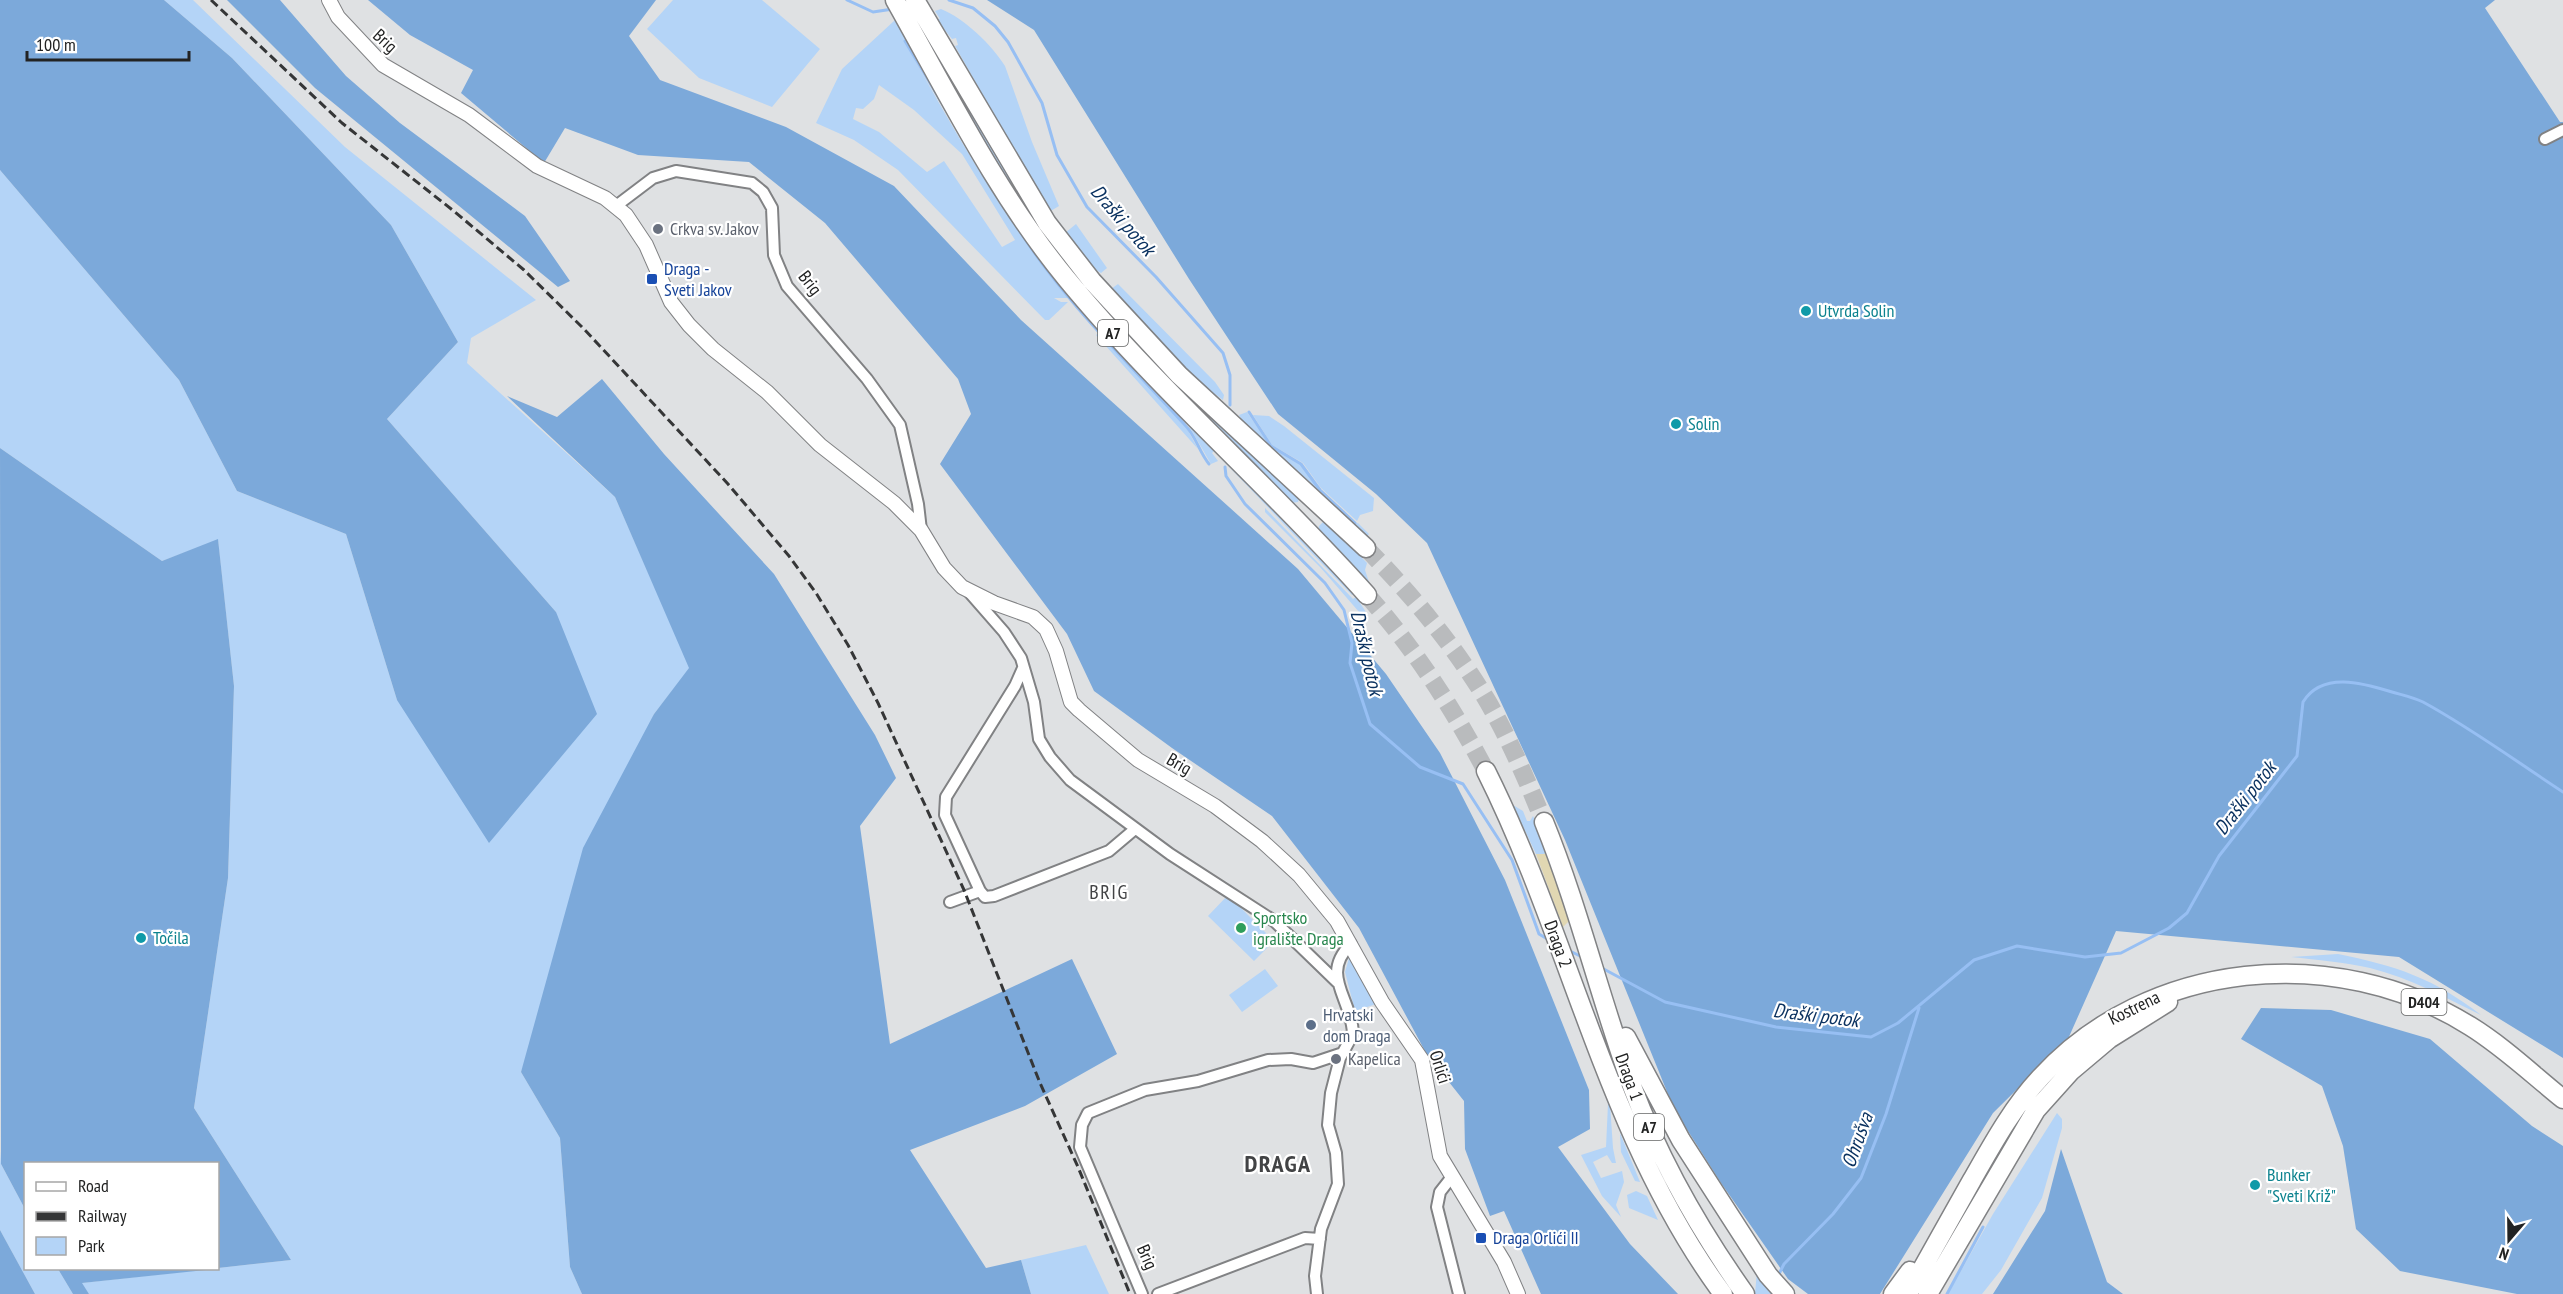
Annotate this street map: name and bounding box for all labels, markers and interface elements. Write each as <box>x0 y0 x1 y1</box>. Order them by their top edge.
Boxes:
scale bar <box>27 24 189 62</box>
street label: Brig <box>368 24 402 58</box>
text: 100 m <box>36 33 76 56</box>
water label: Draški potok <box>1085 179 1163 263</box>
place label: Crkva sv. Jakov <box>670 217 759 240</box>
marker: Crkva sv. Jakov <box>651 222 665 236</box>
place label: Draga - Sveti Jakov <box>664 257 732 301</box>
street label: Brig <box>794 266 827 300</box>
marker: Draga - Sveti Jakov <box>645 272 659 286</box>
place label: Utvrda Solin <box>1818 299 1894 322</box>
marker: Utvrda Solin <box>1799 304 1813 318</box>
road number: A7 <box>1098 320 1128 346</box>
place label: Solin <box>1688 412 1719 435</box>
marker: Solin <box>1669 417 1683 431</box>
water label: Draški potok <box>1345 608 1390 700</box>
street label: Brig <box>1163 747 1196 780</box>
water label: Draški potok <box>2208 754 2283 840</box>
district label: BRIG <box>1089 879 1129 905</box>
place label: Sportsko igralište Draga <box>1253 906 1344 950</box>
street label: Draga 2 <box>1539 917 1578 971</box>
marker: Sportsko igralište Draga <box>1234 921 1248 935</box>
place label: Točila <box>153 926 189 949</box>
marker: Točila <box>134 931 148 945</box>
street label: Kostrena <box>2104 985 2163 1030</box>
road number: D404 <box>2402 989 2446 1015</box>
water label: Draški potok <box>1772 997 1863 1033</box>
place label: Hrvatski dom Draga <box>1323 1003 1391 1047</box>
marker: Hrvatski dom Draga <box>1304 1018 1318 1032</box>
place label: Kapelica <box>1348 1047 1401 1070</box>
street label: Orlići <box>1424 1047 1457 1086</box>
street label: Draga 1 <box>1610 1050 1649 1104</box>
marker: Kapelica <box>1329 1052 1343 1066</box>
water label: Ohrušva <box>1835 1108 1879 1171</box>
road number: A7 <box>1634 1114 1664 1140</box>
district label: DRAGA <box>1244 1148 1312 1179</box>
legend <box>24 1162 219 1270</box>
place label: Bunker "Sveti Križ" <box>2267 1163 2336 1207</box>
text: Road <box>78 1174 109 1197</box>
marker: Bunker "Sveti Križ" <box>2248 1178 2262 1192</box>
text: Railway <box>78 1204 127 1227</box>
north arrow <box>2479 1210 2539 1270</box>
place label: Draga Orlići II <box>1493 1226 1579 1249</box>
marker: Draga Orlići II <box>1474 1231 1488 1245</box>
text: Park <box>78 1234 105 1257</box>
street label: Brig <box>1132 1241 1163 1273</box>
text: N <box>2496 1243 2511 1265</box>

